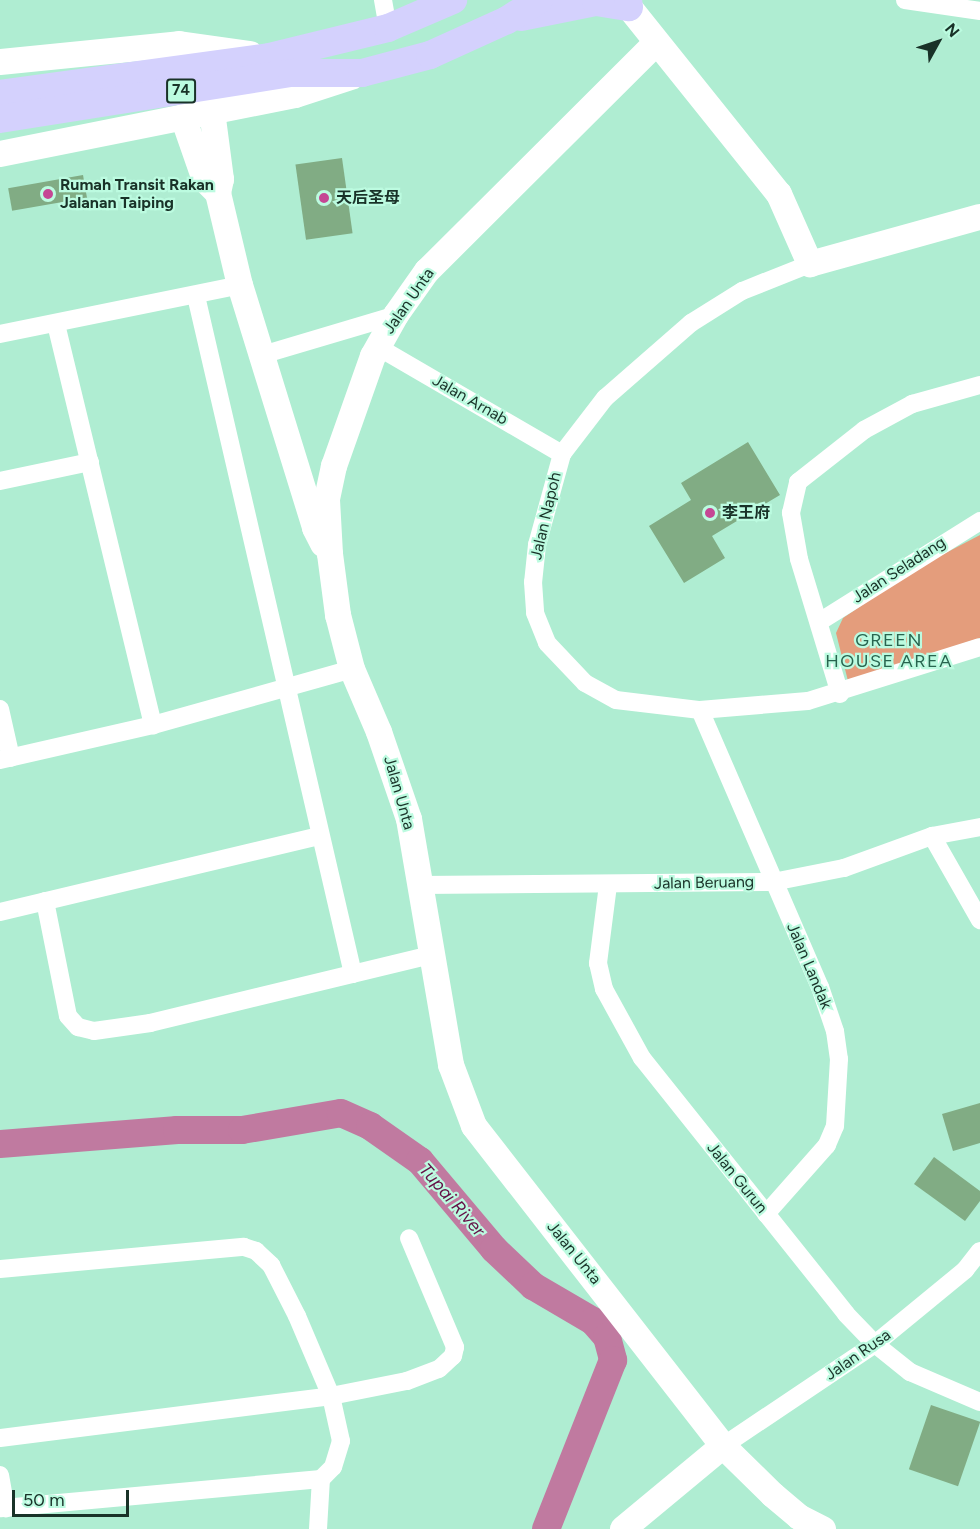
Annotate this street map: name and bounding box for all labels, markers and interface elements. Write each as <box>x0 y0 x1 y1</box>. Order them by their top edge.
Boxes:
north arrow <box>908 12 968 72</box>
text: N <box>941 19 963 41</box>
road number: 74 <box>166 79 196 103</box>
place label: Rumah Transit Rakan Jalanan Taiping <box>60 175 214 213</box>
marker: Rumah Transit Rakan Jalanan Taiping <box>41 187 55 201</box>
place label: 天后圣母 <box>336 188 400 208</box>
marker: 天后圣母 <box>317 191 331 205</box>
street label: Jalan Unta <box>380 265 438 337</box>
street label: Jalan Arnab <box>429 371 511 429</box>
street label: Jalan Napoh <box>527 470 565 562</box>
place label: 李王府 <box>722 503 770 523</box>
marker: 李王府 <box>703 506 717 520</box>
street label: Jalan Seladang <box>849 533 949 607</box>
district label: GREEN HOUSE AREA <box>825 630 953 672</box>
street label: Jalan Unta <box>379 754 419 832</box>
street label: Jalan Beruang <box>654 873 754 893</box>
street label: Jalan Landak <box>782 920 836 1012</box>
street label: Jalan Gurun <box>703 1139 771 1217</box>
water label: Tupai River <box>414 1159 490 1241</box>
street label: Jalan Unta <box>543 1218 605 1288</box>
street label: Jalan Rusa <box>822 1325 894 1385</box>
scale bar <box>15 1478 132 1516</box>
text: 50 m <box>23 1489 65 1511</box>

